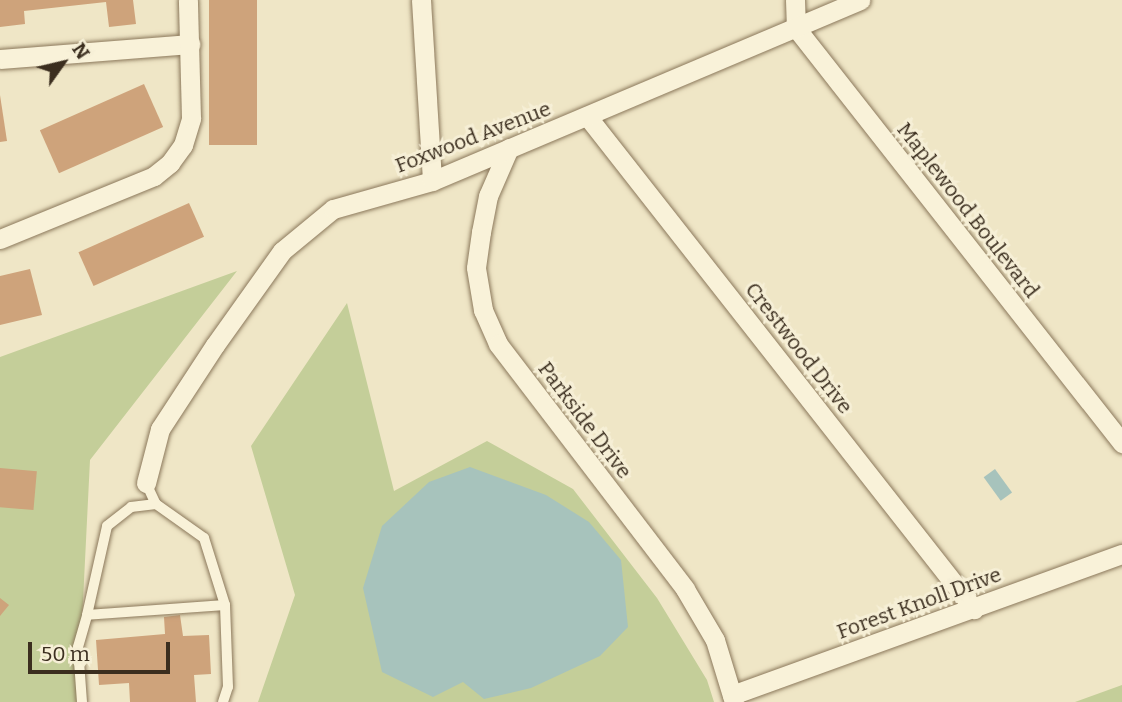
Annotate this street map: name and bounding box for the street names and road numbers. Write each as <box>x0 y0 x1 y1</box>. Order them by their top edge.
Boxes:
street label: Foxwood Avenue <box>392 96 554 178</box>
street label: Maplewood Boulevard <box>892 117 1044 303</box>
street label: Crestwood Drive <box>740 277 858 419</box>
street label: Parkside Drive <box>533 357 637 483</box>
street label: Forest Knoll Drive <box>833 562 1005 644</box>

